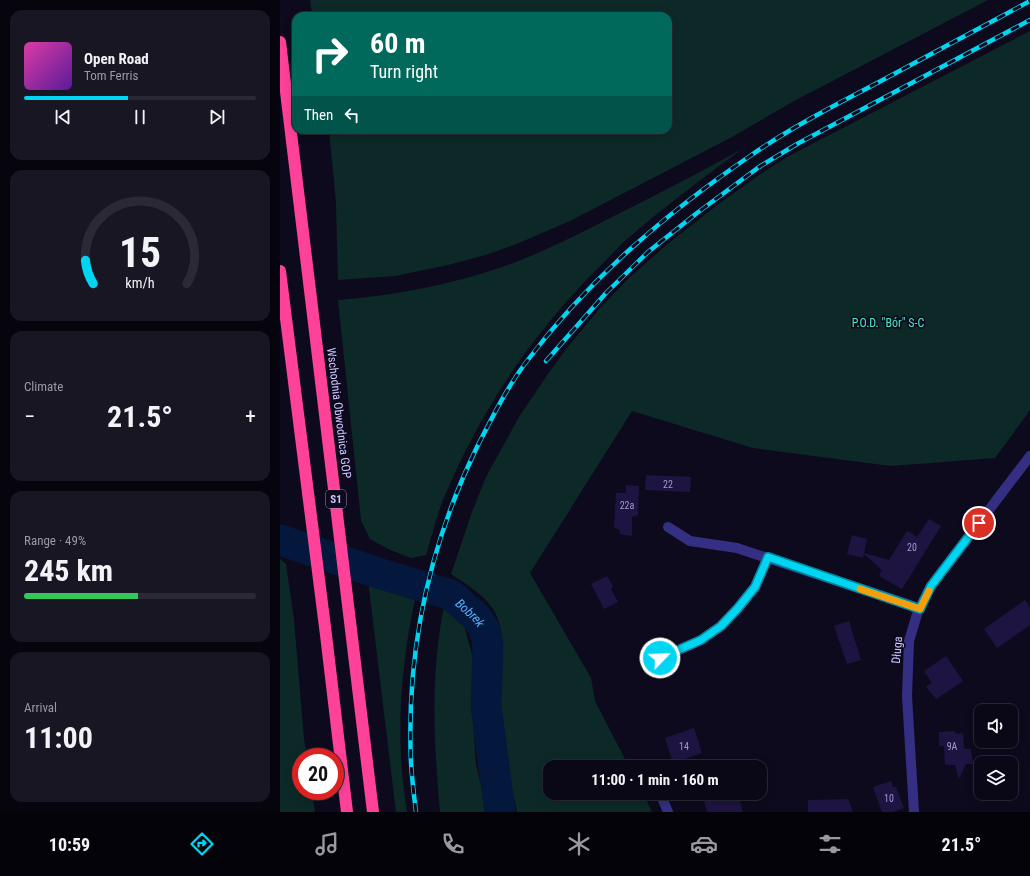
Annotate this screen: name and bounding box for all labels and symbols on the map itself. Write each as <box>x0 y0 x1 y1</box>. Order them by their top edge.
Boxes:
park label: P.O.D. "Bór" S-C <box>852 316 925 330</box>
street label: Wschodnia Obwodnica GOP <box>324 347 354 479</box>
house number: 22 <box>663 479 673 490</box>
road number: S1 <box>326 490 346 508</box>
house number: 22a <box>620 500 635 511</box>
pin <box>962 506 996 540</box>
house number: 20 <box>907 542 917 553</box>
water label: Bobrek <box>453 595 488 630</box>
street label: Długa <box>889 636 905 664</box>
position arrow <box>639 637 681 679</box>
house number: 14 <box>679 741 689 752</box>
house number: 9A <box>947 741 958 752</box>
speed limit sign: 20 <box>292 748 344 800</box>
house number: 10 <box>884 793 894 804</box>

